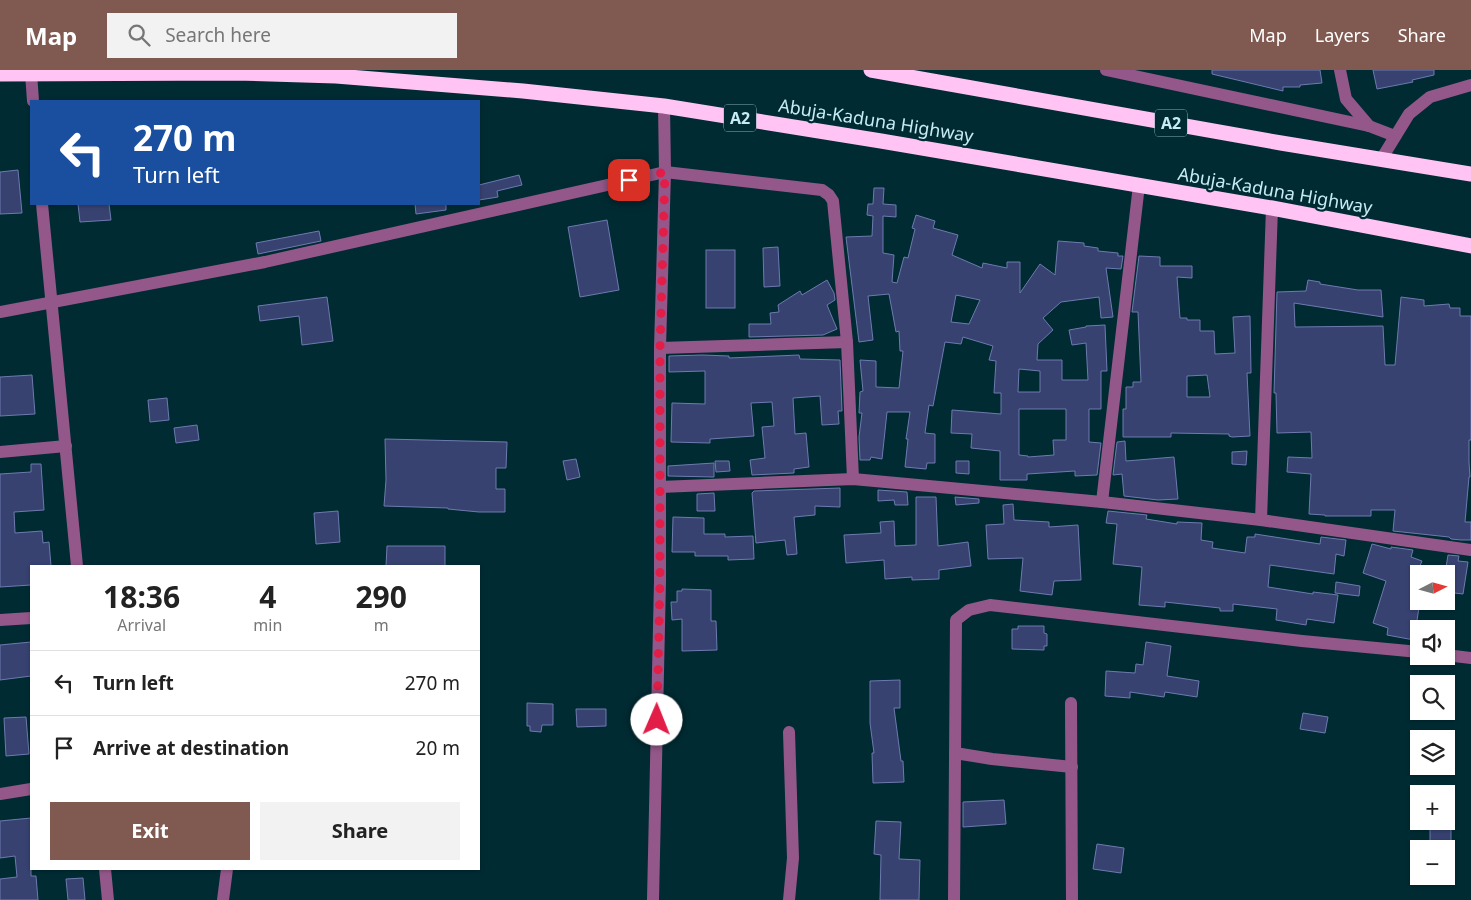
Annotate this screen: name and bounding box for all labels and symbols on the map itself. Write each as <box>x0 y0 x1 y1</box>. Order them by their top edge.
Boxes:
street label: Abuja-Kaduna Highway <box>777 93 976 147</box>
road number: A2 <box>724 104 756 132</box>
road number: A2 <box>1155 110 1187 136</box>
pin <box>608 159 650 201</box>
street label: Abuja-Kaduna Highway <box>1176 161 1375 219</box>
north arrow <box>1410 565 1455 610</box>
position arrow <box>630 693 682 745</box>

